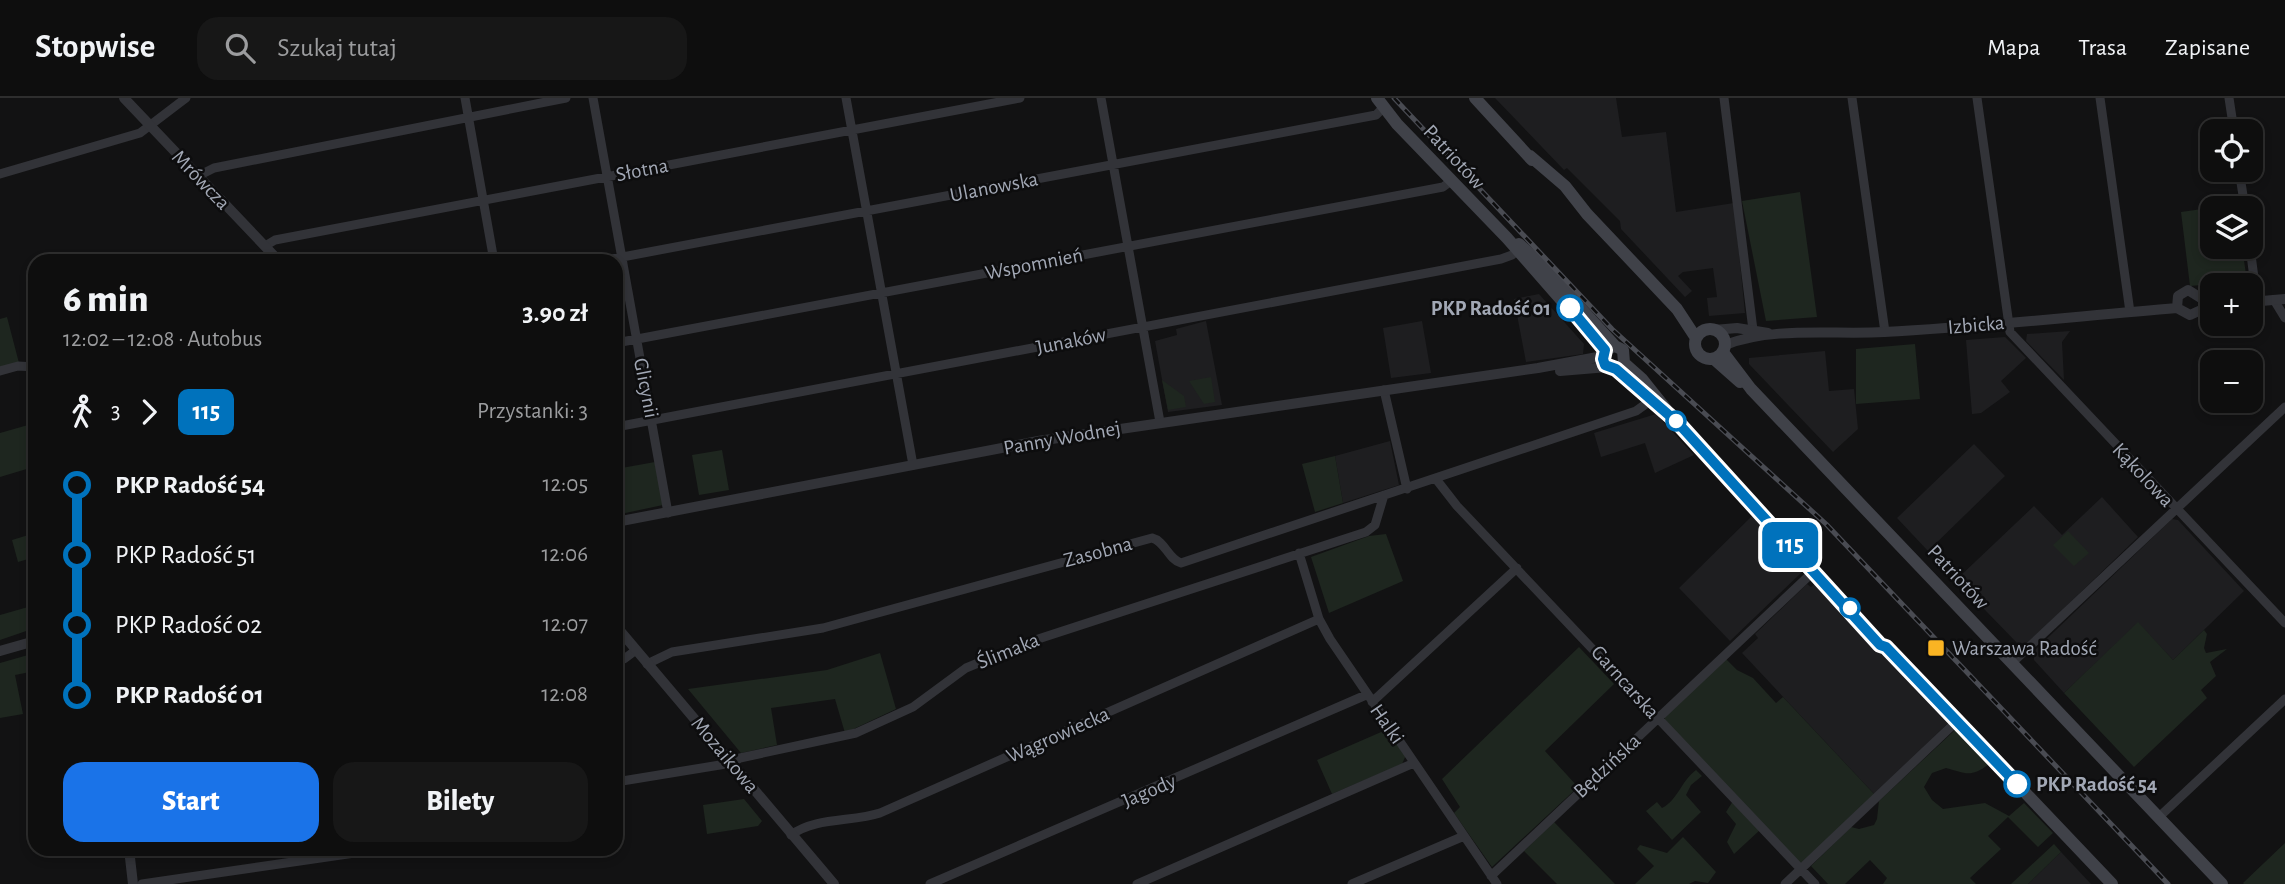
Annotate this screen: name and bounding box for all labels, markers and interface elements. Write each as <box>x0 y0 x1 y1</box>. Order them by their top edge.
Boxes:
search box <box>197 17 687 80</box>
icon: search <box>221 29 259 67</box>
text: Stopwise <box>35 31 155 64</box>
text: Szukaj tutaj <box>277 35 397 61</box>
text: Mapa <box>1987 36 2040 60</box>
text: Trasa <box>2078 36 2127 60</box>
text: Zapisane <box>2165 36 2250 60</box>
map controls <box>2200 119 2263 413</box>
button: locate <box>2200 119 2263 182</box>
street label: Patriotów <box>1419 121 1489 193</box>
street label: Mrówcza <box>168 146 234 214</box>
street label: Słotna <box>614 155 670 185</box>
street label: Ulanowska <box>948 168 1040 206</box>
button: layers <box>2200 196 2263 259</box>
street label: Wspomnień <box>983 244 1085 284</box>
button: + <box>2200 273 2263 336</box>
text: 6 min <box>63 281 149 319</box>
marker: PKP Radość 01 <box>1557 295 1583 321</box>
place label: PKP Radość 01 <box>1431 298 1551 319</box>
text: 3.90 zł <box>522 300 588 326</box>
street label: Izbicka <box>1947 312 2006 338</box>
street label: Junaków <box>1034 324 1108 358</box>
text: 12:02 – 12:08 · Autobus <box>63 328 262 351</box>
button: − <box>2200 350 2263 413</box>
street label: Glicynii <box>630 356 662 420</box>
icon: walk <box>63 393 101 431</box>
icon: forward <box>130 393 168 431</box>
text: 3 <box>111 400 120 423</box>
text: 115 <box>192 400 220 424</box>
text: Przystanki: 3 <box>477 400 588 423</box>
unlabelled marker <box>1666 411 1686 431</box>
street label: Panny Wodnej <box>1002 417 1122 459</box>
street label: Kąkolowa <box>2108 439 2178 511</box>
text: PKP Radość 54 <box>115 472 265 498</box>
text: 12:05 <box>543 473 588 496</box>
line badge: 115 <box>1750 522 1830 568</box>
street label: Zasobna <box>1061 533 1135 571</box>
text: 115 <box>1776 533 1804 557</box>
street label: Patriotów <box>1923 541 1993 613</box>
text: PKP Radość 51 <box>115 542 256 568</box>
text: 12:06 <box>541 543 588 566</box>
unlabelled marker <box>1840 598 1860 618</box>
text: PKP Radość 02 <box>115 612 262 638</box>
text: 12:07 <box>543 613 588 636</box>
street label: Ślimaka <box>973 626 1042 673</box>
marker: Warszawa Radość <box>1926 638 1946 658</box>
place label: Warszawa Radość <box>1952 638 2097 659</box>
street label: Garncarska <box>1587 641 1663 723</box>
text: PKP Radość 01 <box>115 682 264 708</box>
text: 12:08 <box>541 683 588 706</box>
street label: Halki <box>1366 700 1408 748</box>
street label: Wągrowiecka <box>1003 703 1113 767</box>
street label: Mozaikowa <box>687 713 763 797</box>
street label: Będzińska <box>1570 730 1645 802</box>
button: Start <box>63 762 319 842</box>
button: Bilety <box>333 762 588 842</box>
street label: Jagody <box>1119 770 1179 812</box>
marker: PKP Radość 54 <box>2004 771 2030 797</box>
place label: PKP Radość 54 <box>2036 774 2157 795</box>

